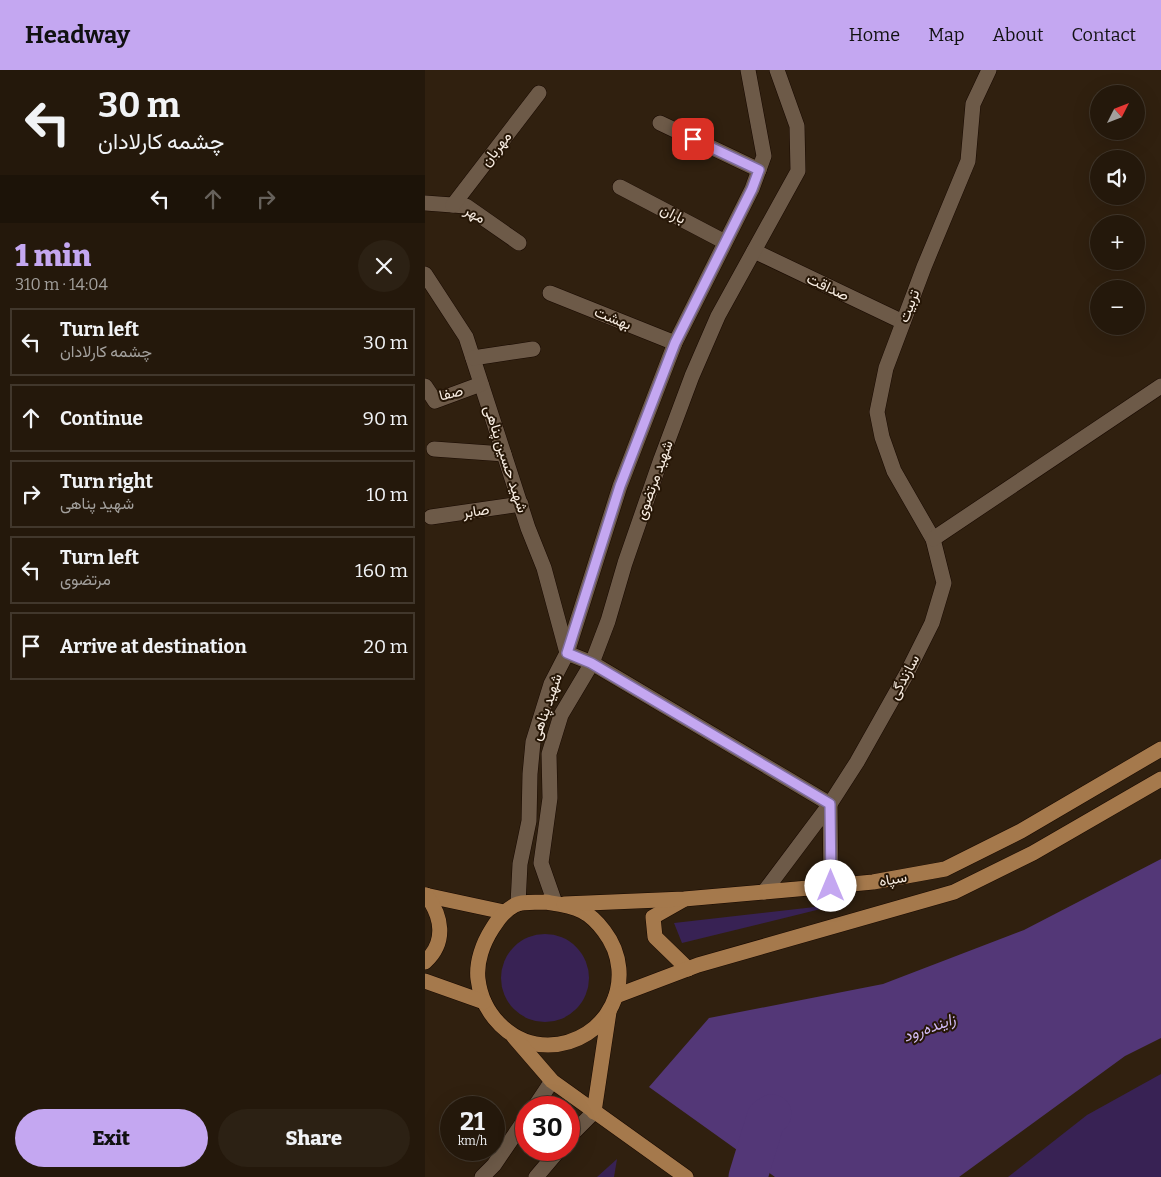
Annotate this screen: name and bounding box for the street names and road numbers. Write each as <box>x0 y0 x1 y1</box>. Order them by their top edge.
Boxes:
street label: مهربان <box>477 128 515 170</box>
street label: مهر <box>460 200 489 227</box>
street label: باران <box>657 200 689 228</box>
street label: صداقت <box>804 269 852 305</box>
street label: تربیت <box>895 287 924 325</box>
street label: بهشت <box>592 302 634 334</box>
street label: صفا <box>437 381 465 405</box>
street label: شهید حسین پناهی <box>479 403 532 516</box>
street label: شهيد مرتضوی <box>631 438 678 523</box>
street label: صابر <box>461 500 490 522</box>
street label: سازندگی <box>885 651 924 703</box>
street label: شهید پناهی <box>526 671 567 743</box>
street label: سپاه <box>878 868 909 891</box>

